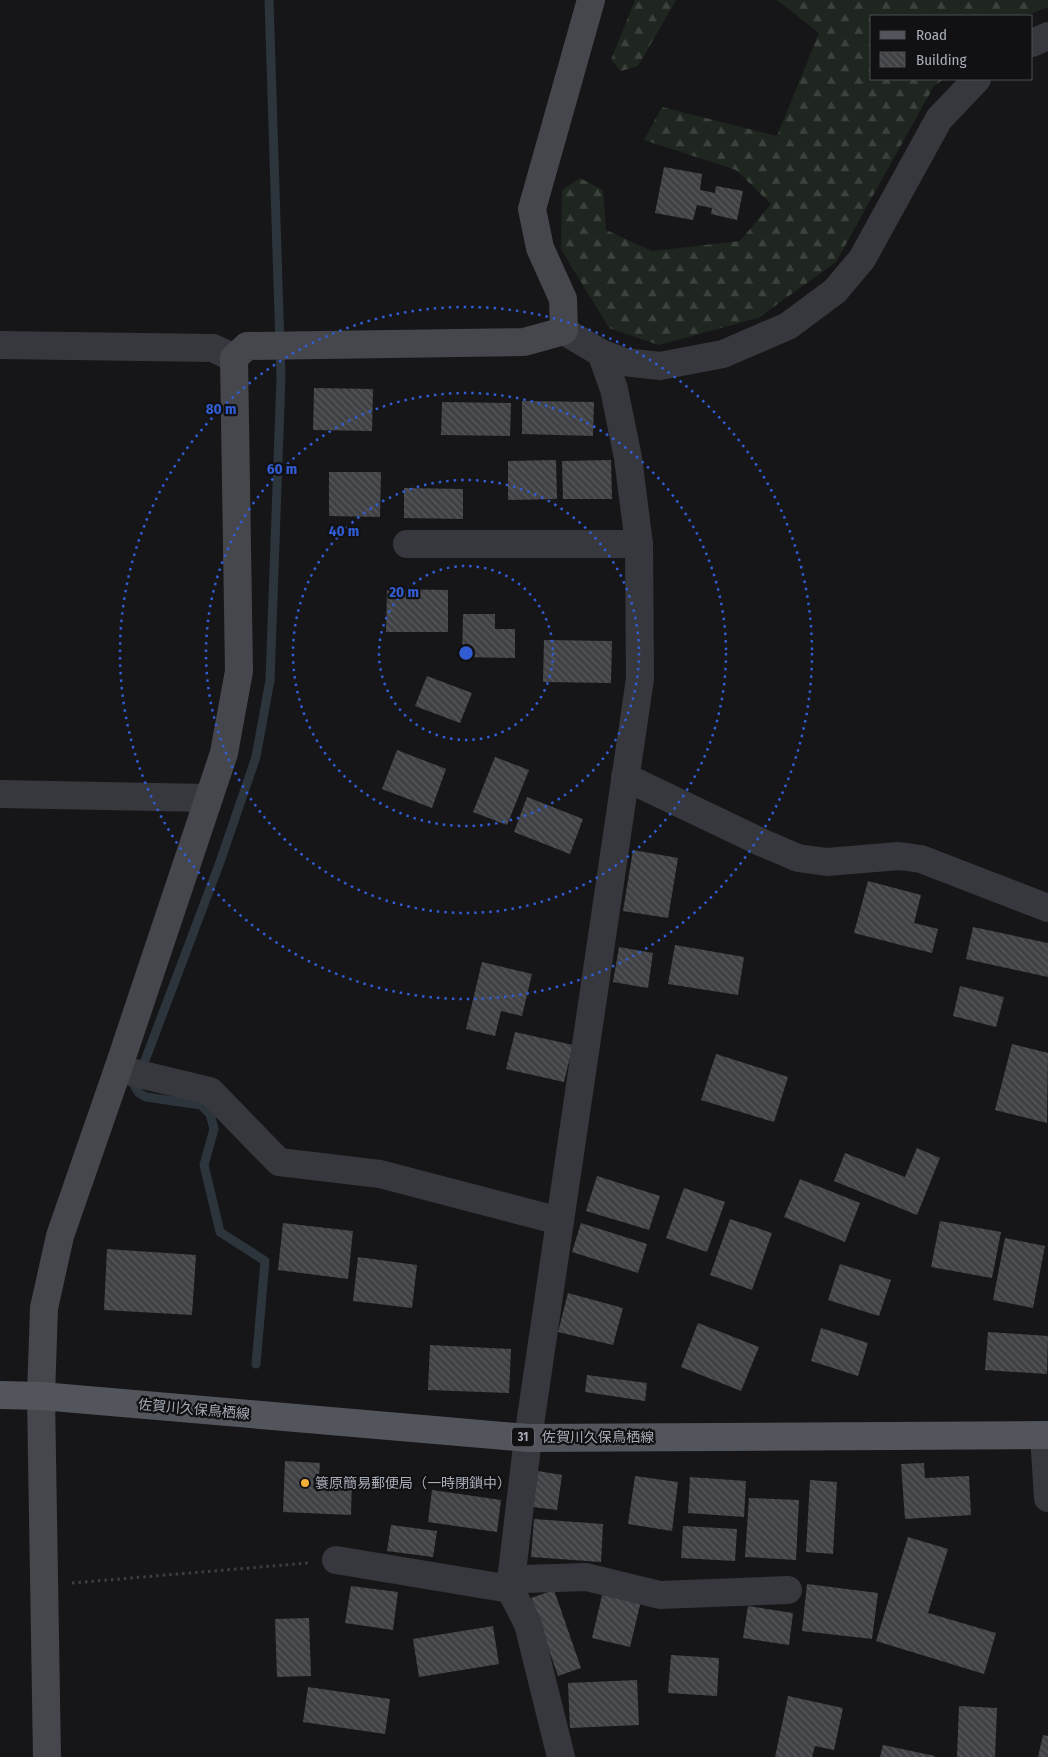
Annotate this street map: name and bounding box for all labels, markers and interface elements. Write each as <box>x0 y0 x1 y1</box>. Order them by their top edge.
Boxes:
legend <box>870 15 1033 80</box>
text: Road <box>916 26 947 44</box>
text: Building <box>916 51 967 69</box>
text: 80 m <box>206 400 236 418</box>
text: 60 m <box>267 460 297 478</box>
text: 40 m <box>329 522 359 540</box>
text: 20 m <box>388 583 419 601</box>
centre of rings <box>457 644 475 662</box>
street label: 佐賀川久保鳥栖線 <box>137 1396 250 1423</box>
road number: 31 <box>512 1428 534 1446</box>
street label: 佐賀川久保鳥栖線 <box>542 1429 654 1446</box>
place label: 簑原簡易郵便局（一時閉鎖中） <box>315 1475 511 1492</box>
marker: 簑原簡易郵便局（一時閉鎖中） <box>299 1477 311 1489</box>

